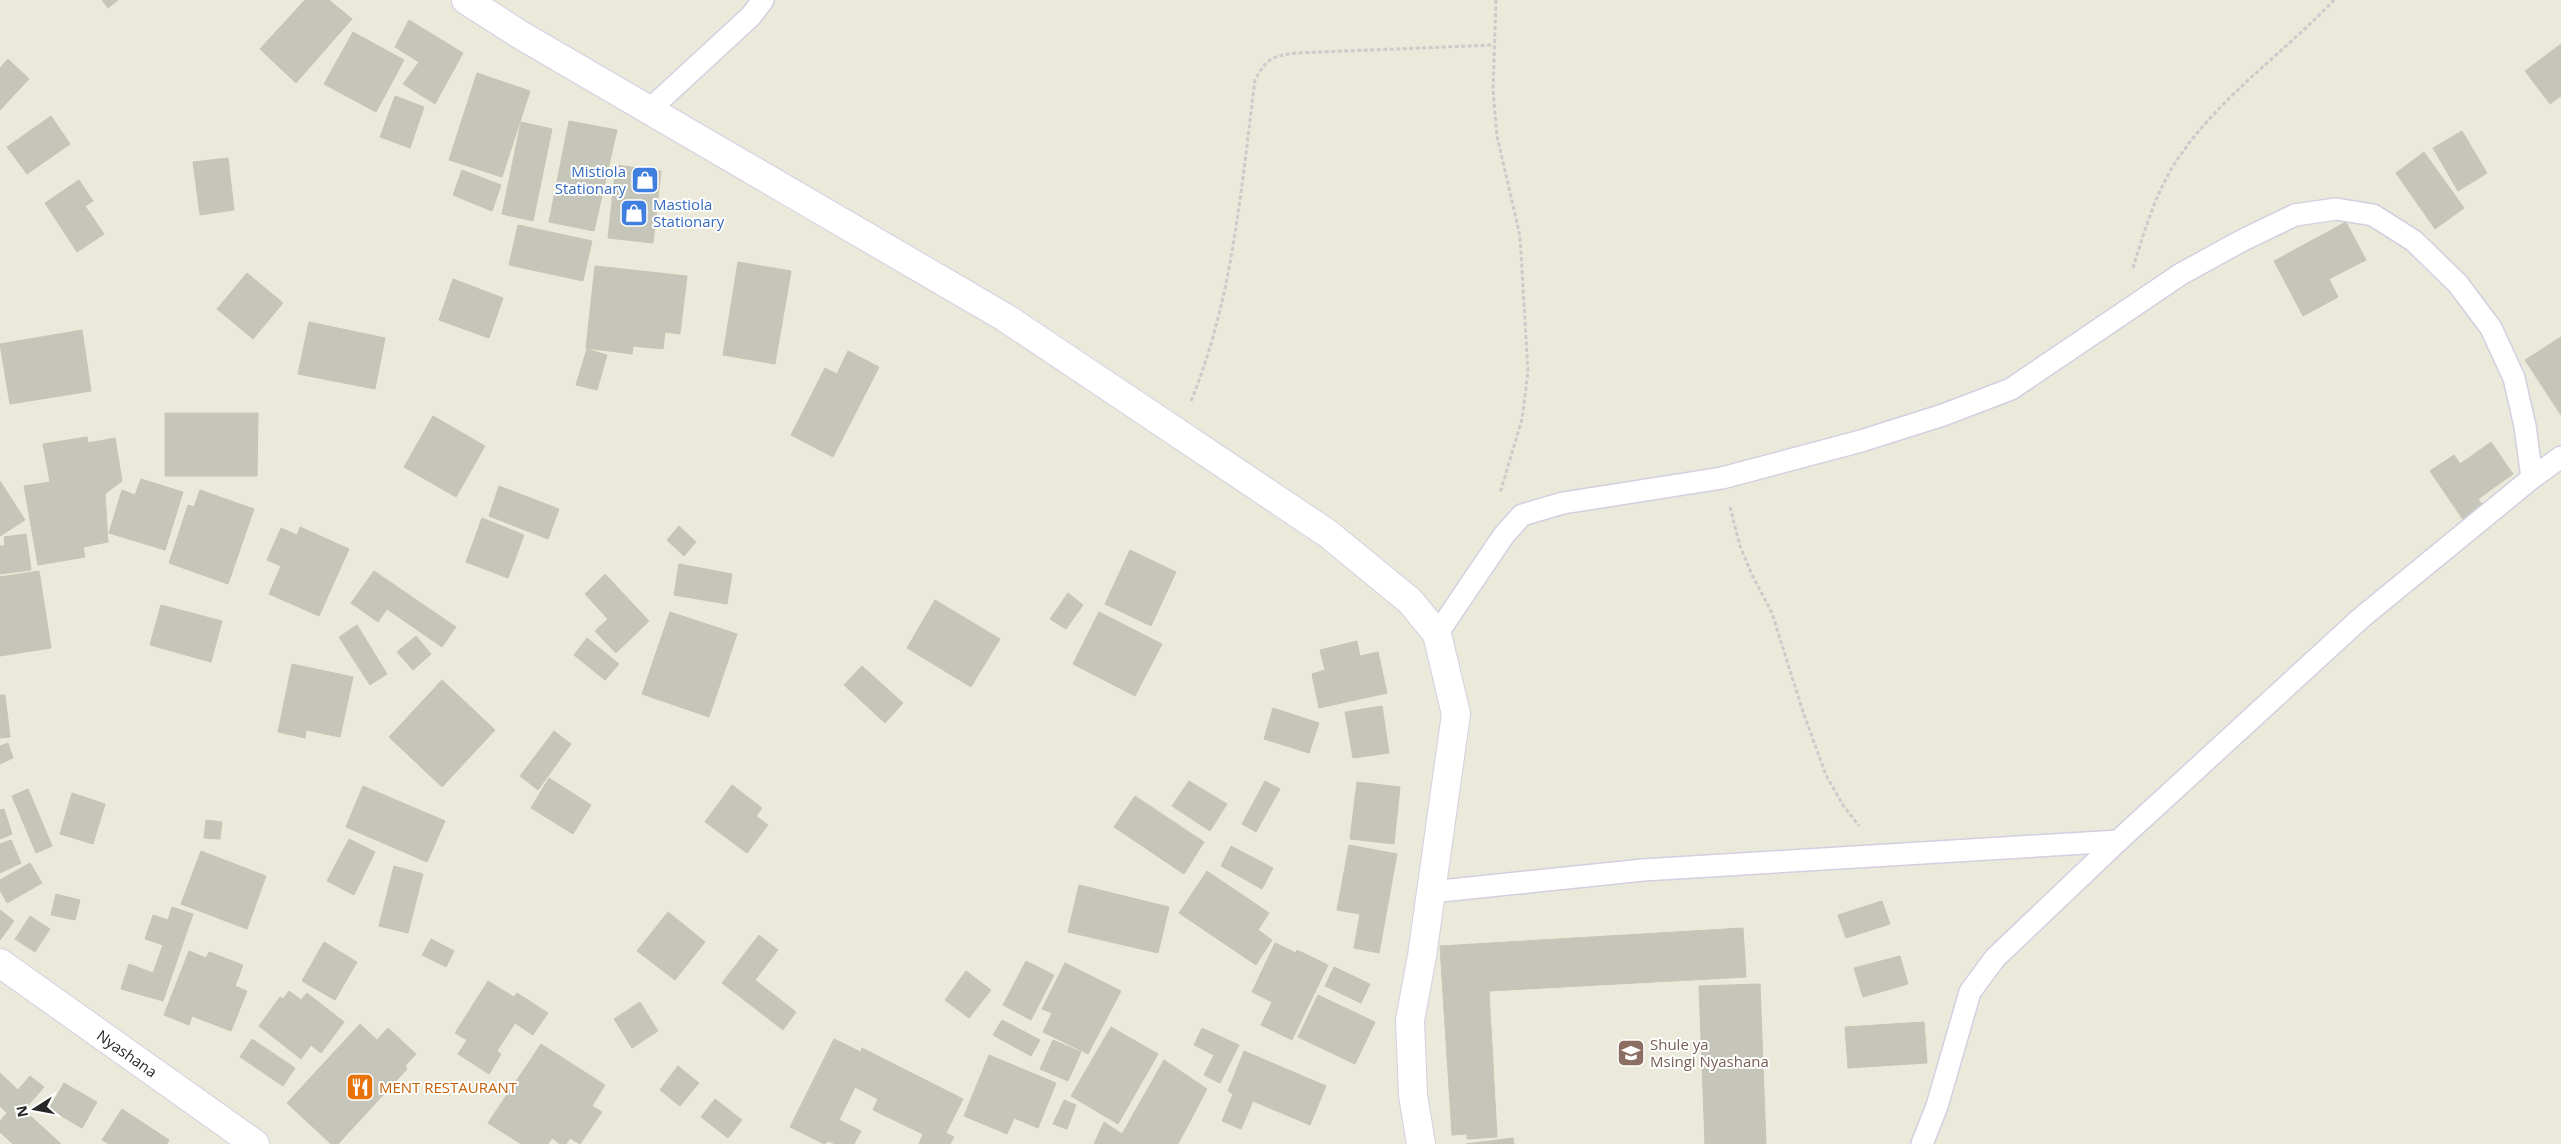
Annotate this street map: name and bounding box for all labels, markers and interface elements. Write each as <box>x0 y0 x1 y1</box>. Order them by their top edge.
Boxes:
place label: Mistiola Stationary <box>555 161 626 198</box>
shop icon: Mistiola Stationary <box>630 165 660 195</box>
place label: Mastiola Stationary <box>653 194 725 231</box>
shop icon: Mastiola Stationary <box>619 198 649 228</box>
street label: Nyashana <box>93 1025 161 1082</box>
place label: Shule ya Msingi Nyashana <box>1650 1034 1769 1071</box>
school or university icon: Shule ya Msingi Nyashana <box>1616 1038 1646 1068</box>
restaurant icon: MENT RESTAURANT <box>345 1072 375 1102</box>
place label: MENT RESTAURANT <box>379 1077 518 1097</box>
north arrow <box>10 1084 60 1134</box>
text: N <box>11 1104 32 1119</box>

